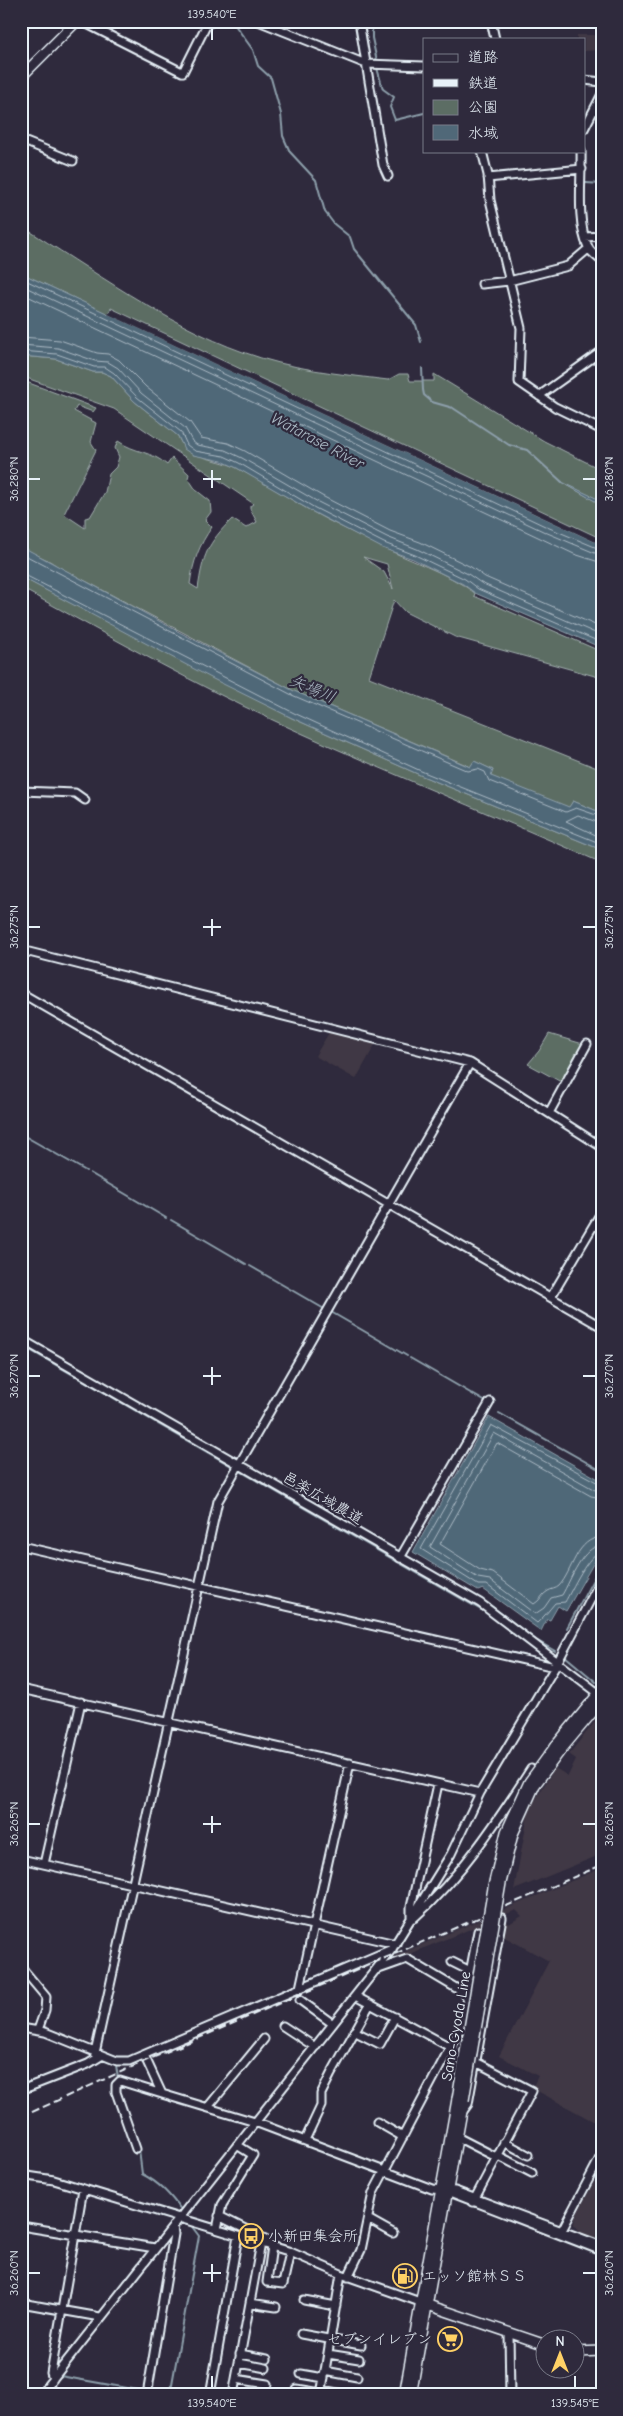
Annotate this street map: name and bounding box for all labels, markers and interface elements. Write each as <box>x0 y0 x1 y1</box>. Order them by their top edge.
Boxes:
text: 139.540°E <box>188 7 236 21</box>
legend <box>423 38 586 152</box>
text: 道路 <box>468 48 498 66</box>
text: 鉄道 <box>468 74 498 92</box>
text: 公園 <box>468 98 498 116</box>
text: 水域 <box>468 124 498 142</box>
water label: Watarase River <box>268 409 368 473</box>
text: 36.280°N <box>7 456 21 502</box>
text: 36.280°N <box>602 456 616 502</box>
water label: 矢場川 <box>287 671 338 707</box>
text: 36.275°N <box>7 905 21 949</box>
text: 36.275°N <box>602 905 616 949</box>
text: 36.270°N <box>7 1354 21 1398</box>
text: 36.270°N <box>602 1354 616 1398</box>
street label: 邑楽広域農道 <box>280 1468 366 1528</box>
text: 36.265°N <box>7 1802 21 1846</box>
text: 36.265°N <box>602 1802 616 1846</box>
street label: Sano-Gyoda Line <box>438 1969 475 2082</box>
bus stop icon: 小新田集会所 <box>238 2223 264 2249</box>
place label: 小新田集会所 <box>268 2227 358 2245</box>
text: 36.260°N <box>7 2250 21 2296</box>
text: 36.260°N <box>602 2250 616 2296</box>
fuel station icon: エッソ館林ＳＳ <box>392 2263 418 2289</box>
place label: エッソ館林ＳＳ <box>422 2267 527 2285</box>
supermarket icon: セブンイレブン <box>437 2326 463 2352</box>
north arrow <box>536 2328 586 2378</box>
place label: セブンイレブン <box>327 2330 432 2348</box>
text: N <box>555 2333 565 2350</box>
text: 139.540°E <box>188 2396 236 2410</box>
text: 139.545°E <box>551 2396 599 2410</box>

